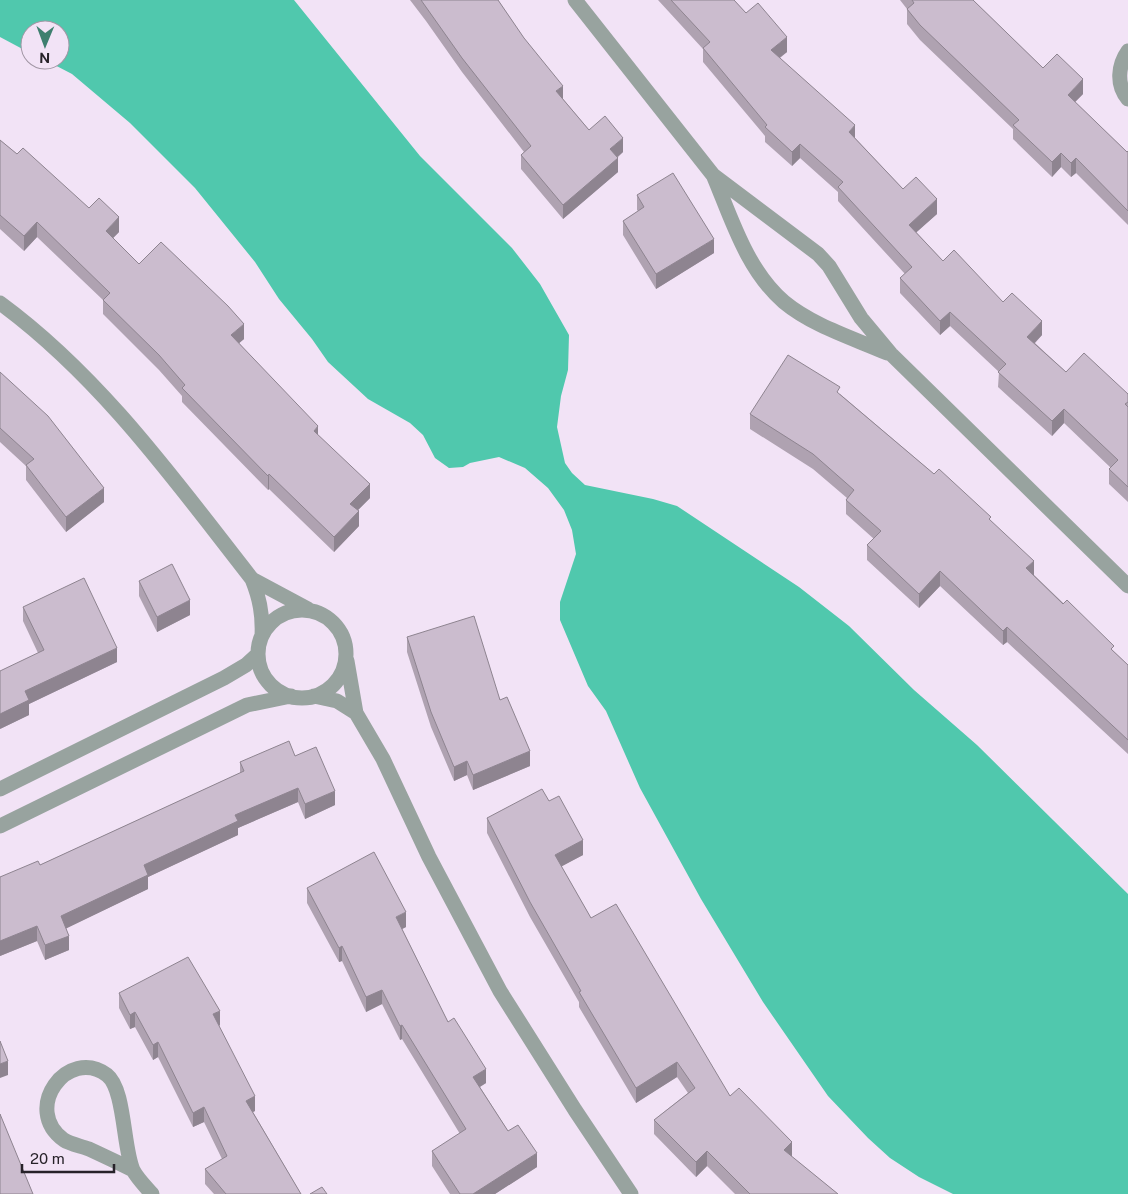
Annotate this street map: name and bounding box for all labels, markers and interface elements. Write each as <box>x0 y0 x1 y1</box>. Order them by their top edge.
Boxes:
north arrow <box>20 20 70 70</box>
text: N <box>39 50 50 66</box>
scale bar <box>22 1142 115 1174</box>
text: 20 m <box>30 1150 65 1167</box>

